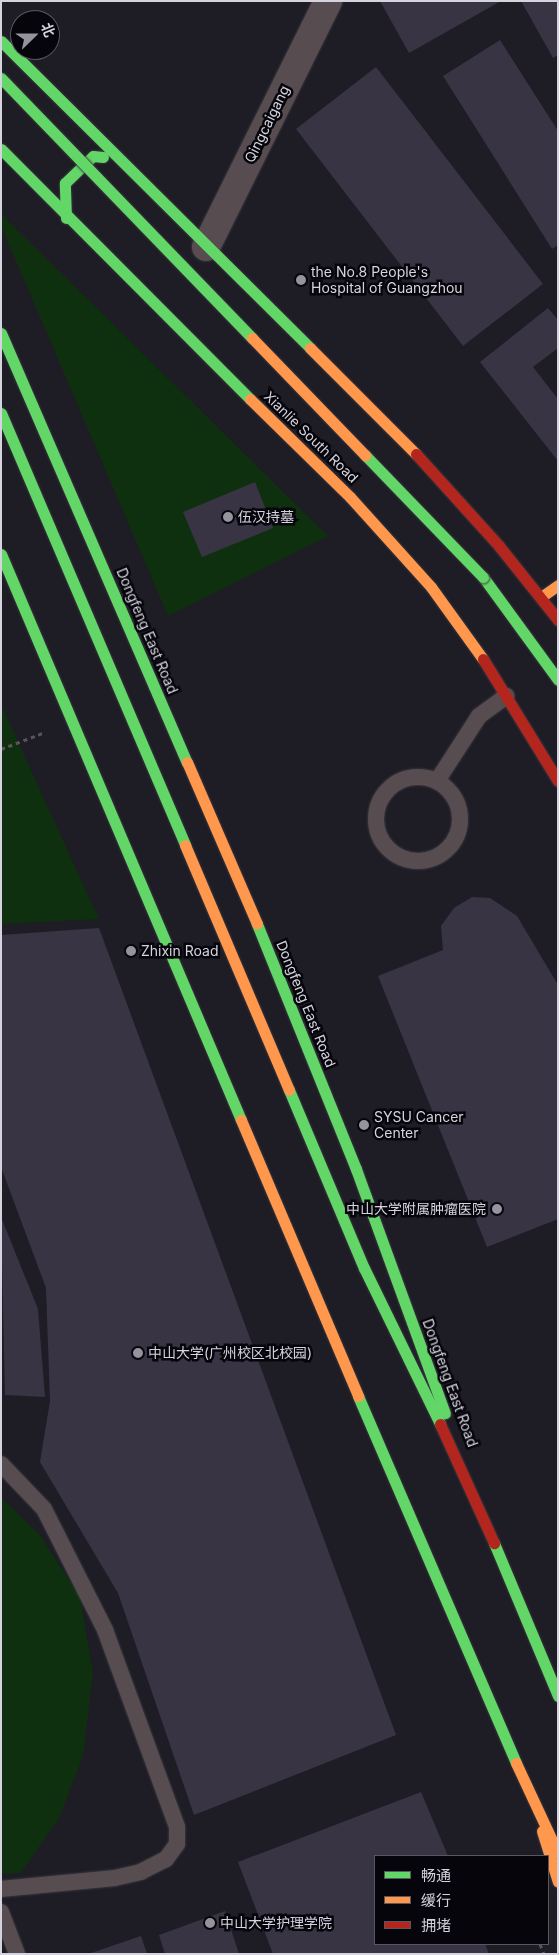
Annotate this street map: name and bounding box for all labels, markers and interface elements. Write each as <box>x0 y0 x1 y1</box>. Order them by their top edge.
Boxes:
north arrow <box>10 10 60 60</box>
text: 北 <box>38 20 59 39</box>
street label: Qingcaigang <box>241 83 293 165</box>
place label: the No.8 People's Hospital of Guangzhou <box>311 264 463 296</box>
marker: the No.8 People's Hospital of Guangzhou <box>295 274 307 286</box>
street label: Xianlie South Road <box>261 388 361 486</box>
place label: 伍汉持墓 <box>238 509 294 525</box>
marker: 伍汉持墓 <box>222 511 234 523</box>
street label: Dongfeng East Road <box>113 566 181 696</box>
street label: Dongfeng East Road <box>273 938 339 1070</box>
place label: Zhixin Road <box>141 943 218 959</box>
marker: Zhixin Road <box>125 945 137 957</box>
place label: SYSU Cancer Center <box>374 1109 464 1142</box>
marker: SYSU Cancer Center <box>358 1119 370 1131</box>
place label: 中山大学附属肿瘤医院 <box>346 1201 486 1217</box>
marker: 中山大学附属肿瘤医院 <box>490 1202 504 1216</box>
street label: Dongfeng East Road <box>419 1317 481 1449</box>
place label: 中山大学(广州校区北校园) <box>148 1345 312 1361</box>
marker: 中山大学(广州校区北校园) <box>132 1347 144 1359</box>
legend <box>374 1855 549 1945</box>
text: 畅通 <box>421 1866 451 1885</box>
text: 缓行 <box>421 1891 451 1910</box>
place label: 中山大学护理学院 <box>220 1915 332 1931</box>
text: 拥堵 <box>421 1916 451 1935</box>
marker: 中山大学护理学院 <box>204 1917 216 1929</box>

